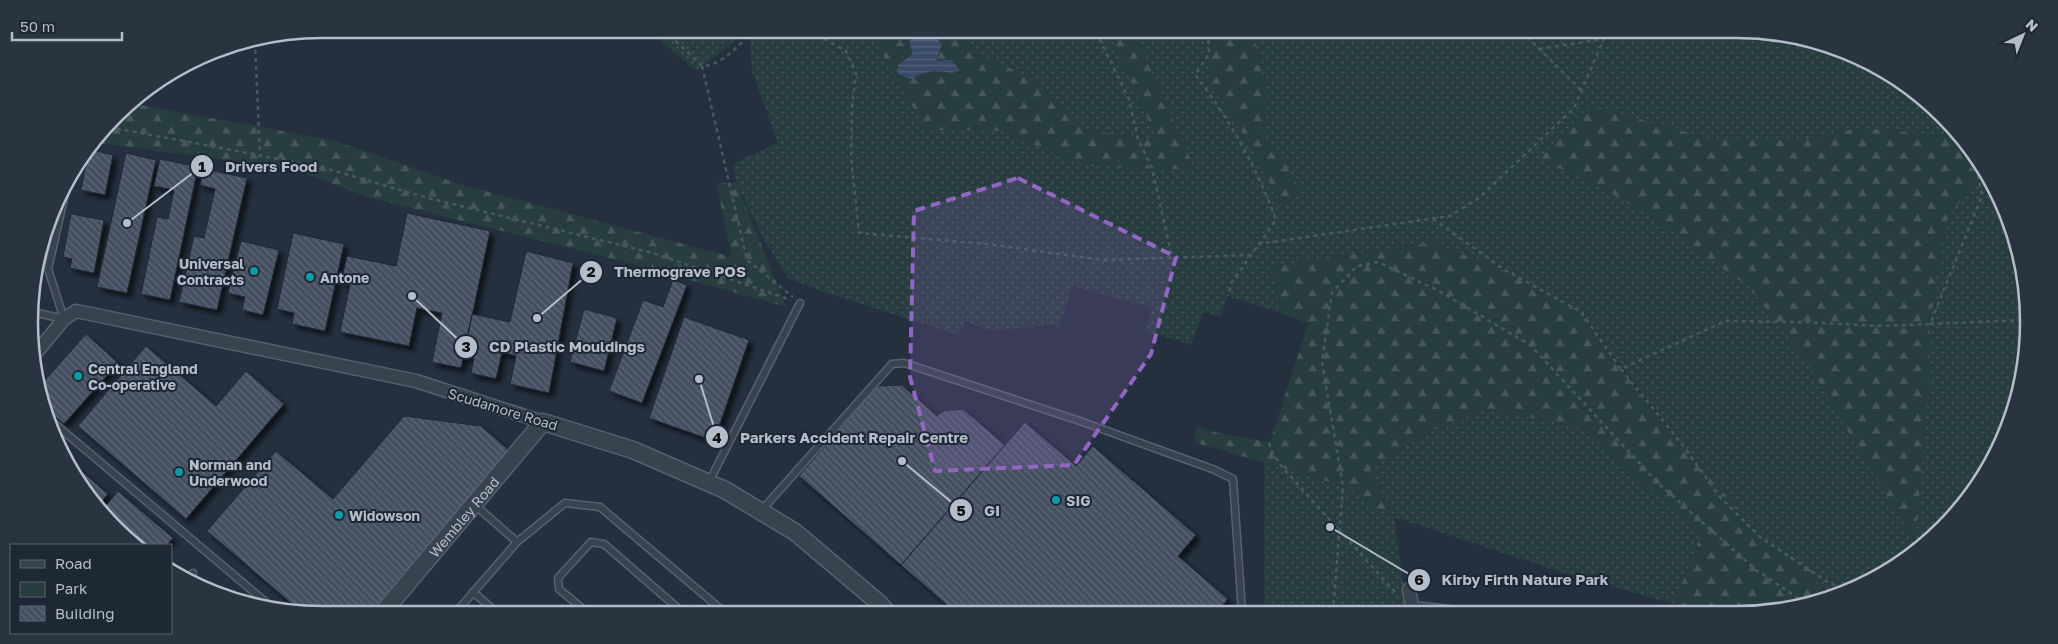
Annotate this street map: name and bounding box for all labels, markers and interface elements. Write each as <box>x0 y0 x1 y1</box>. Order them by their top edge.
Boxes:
scale bar <box>12 10 122 42</box>
north arrow <box>1998 10 2048 60</box>
text: N <box>2023 15 2042 35</box>
text: 50 m <box>20 17 55 35</box>
callout: Drivers Food <box>190 151 327 181</box>
text: 1 <box>198 157 206 175</box>
text: Drivers Food <box>225 157 317 175</box>
place label: Universal Contracts <box>177 255 244 288</box>
callout: Thermograve POS <box>579 257 756 287</box>
text: 2 <box>586 262 596 280</box>
text: Thermograve POS <box>614 262 746 280</box>
marker: Universal Contracts <box>248 265 260 277</box>
place label: Antone <box>320 269 369 286</box>
marker: Antone <box>304 271 316 283</box>
callout: CD Plastic Mouldings <box>454 332 655 362</box>
text: 3 <box>461 337 471 355</box>
text: CD Plastic Mouldings <box>489 337 645 355</box>
place label: Central England Co-operative <box>88 360 198 393</box>
marker: Central England Co-operative <box>72 370 84 382</box>
street label: Scudamore Road <box>446 384 560 434</box>
callout: Parkers Accident Repair Centre <box>705 422 978 452</box>
text: 4 <box>712 428 722 446</box>
text: Parkers Accident Repair Centre <box>740 428 968 446</box>
place label: Norman and Underwood <box>189 456 271 489</box>
marker: Norman and Underwood <box>173 466 185 478</box>
street label: Wembley Road <box>425 473 502 560</box>
place label: SIG <box>1066 492 1090 509</box>
marker: SIG <box>1050 494 1062 506</box>
callout: GI <box>949 495 1010 525</box>
text: 5 <box>956 501 966 519</box>
text: GI <box>984 501 1000 519</box>
place label: Widowson <box>349 507 420 524</box>
marker: Widowson <box>333 509 345 521</box>
legend <box>10 544 172 634</box>
text: Road <box>55 554 92 572</box>
callout: Kirby Firth Nature Park <box>1407 565 1619 595</box>
text: 6 <box>1414 570 1424 588</box>
text: Kirby Firth Nature Park <box>1442 570 1609 588</box>
text: Park <box>55 579 88 597</box>
text: Building <box>55 604 115 622</box>

